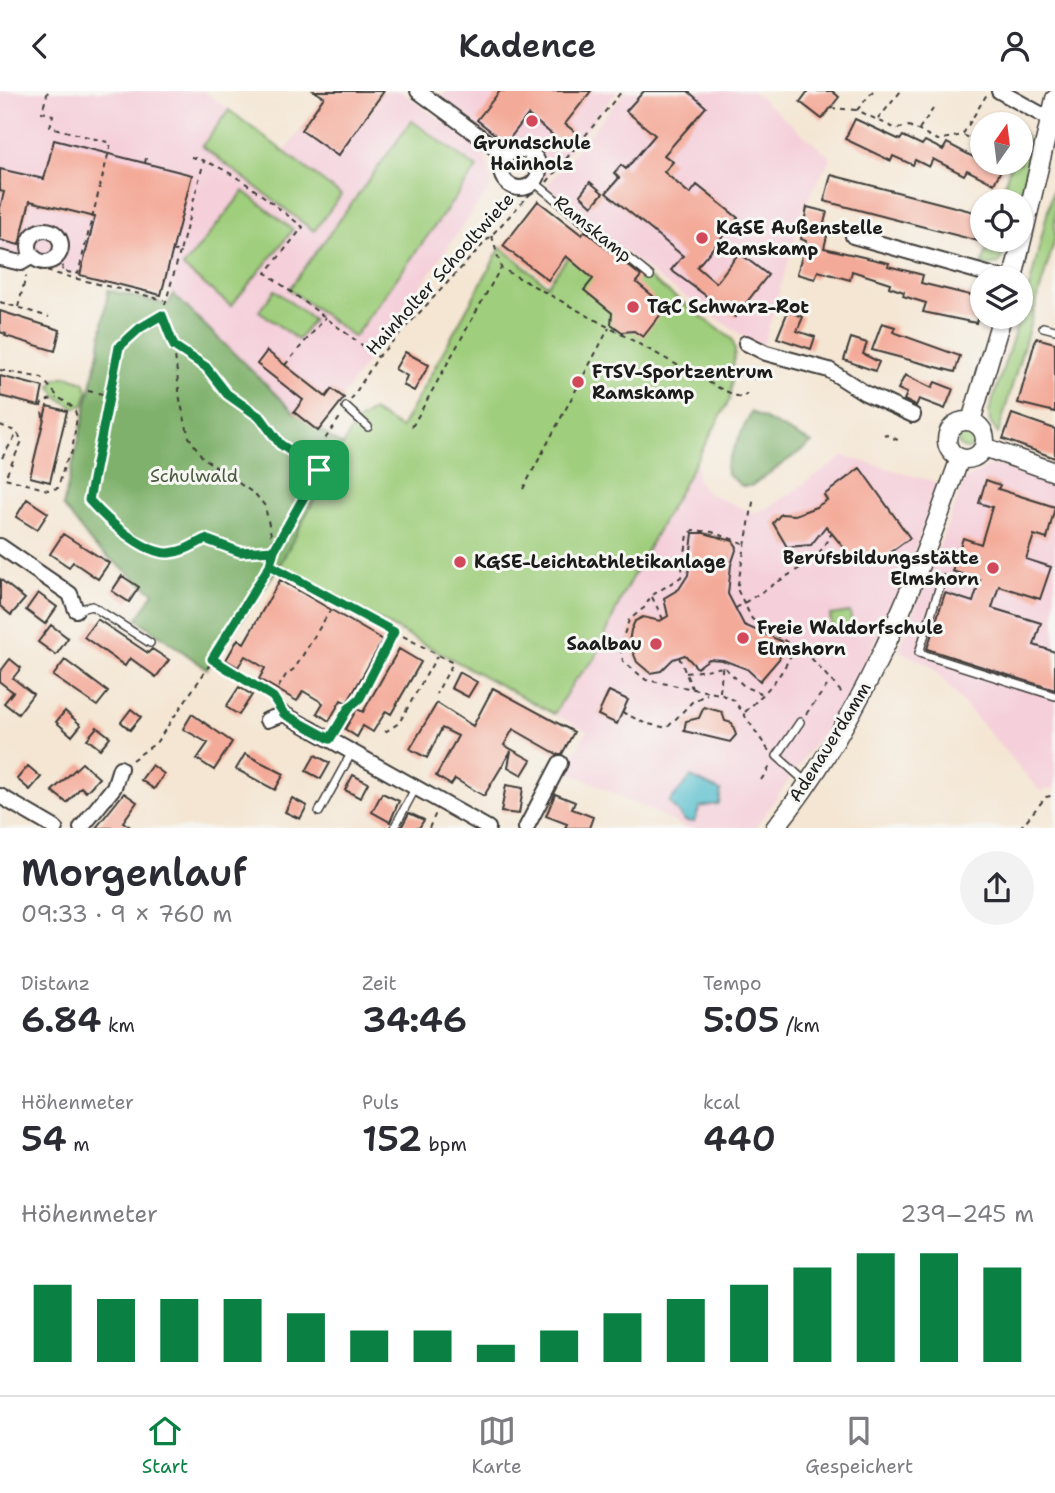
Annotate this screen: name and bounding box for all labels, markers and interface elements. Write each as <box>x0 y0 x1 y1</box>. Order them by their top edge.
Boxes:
text: Kadence <box>459 24 596 67</box>
icon: back <box>21 27 59 65</box>
icon: person <box>996 27 1034 65</box>
north arrow <box>970 112 1032 175</box>
map controls <box>970 112 1033 329</box>
marker: Grundschule Hainholz <box>524 113 540 129</box>
place label: Grundschule Hainholz <box>473 131 591 176</box>
street label: Hainholter Schooltwiete <box>361 188 519 360</box>
button: locate <box>970 189 1033 252</box>
street label: Ramskamp <box>549 190 637 268</box>
place label: KGSE Außenstelle Ramskamp <box>716 216 883 261</box>
marker: KGSE Außenstelle Ramskamp <box>694 230 710 246</box>
button: layers <box>970 266 1033 329</box>
place label: TGC Schwarz-Rot <box>647 295 809 319</box>
marker: TGC Schwarz-Rot <box>625 299 641 315</box>
place label: FTSV-Sportzentrum Ramskamp <box>592 360 773 405</box>
marker: FTSV-Sportzentrum Ramskamp <box>570 374 586 390</box>
pin <box>289 440 349 500</box>
icon: arrive <box>300 451 338 489</box>
park label: Schulwald <box>150 464 238 488</box>
place label: Berufsbildungsstätte Elmshorn <box>783 546 979 591</box>
place label: KGSE-Leichtathletikanlage <box>474 550 726 574</box>
marker: KGSE-Leichtathletikanlage <box>452 554 468 570</box>
marker: Berufsbildungsstätte Elmshorn <box>985 560 1001 576</box>
place label: Freie Waldorfschule Elmshorn <box>757 616 943 661</box>
marker: Freie Waldorfschule Elmshorn <box>735 630 751 646</box>
place label: Saalbau <box>567 632 642 656</box>
marker: Saalbau <box>648 636 664 652</box>
street label: Adenauerdamm <box>783 677 877 807</box>
text: Morgenlauf <box>21 847 247 898</box>
button: share <box>960 851 1034 925</box>
text: 09:33 · 9 × 760 m <box>21 899 232 929</box>
text: Distanz <box>21 971 90 996</box>
text: Zeit <box>362 971 397 996</box>
text: Tempo <box>703 971 762 996</box>
text: 6.84 <box>21 996 101 1043</box>
text: 34:46 <box>362 996 467 1043</box>
text: 5:05 <box>703 996 780 1043</box>
text: km <box>101 1013 135 1038</box>
text: /km <box>780 1013 820 1038</box>
text: Höhenmeter <box>21 1090 134 1115</box>
text: Puls <box>362 1090 399 1115</box>
text: kcal <box>703 1090 740 1115</box>
text: 54 <box>21 1115 67 1162</box>
text: 152 <box>362 1115 422 1162</box>
text: 440 <box>703 1115 776 1162</box>
text: m <box>67 1132 90 1157</box>
text: bpm <box>422 1132 467 1157</box>
text: Höhenmeter <box>21 1199 158 1229</box>
text: 239–245 m <box>900 1199 1034 1229</box>
tab: Start <box>142 1412 188 1479</box>
tab: Karte <box>472 1412 522 1479</box>
tab: Gespeichert <box>805 1412 913 1479</box>

